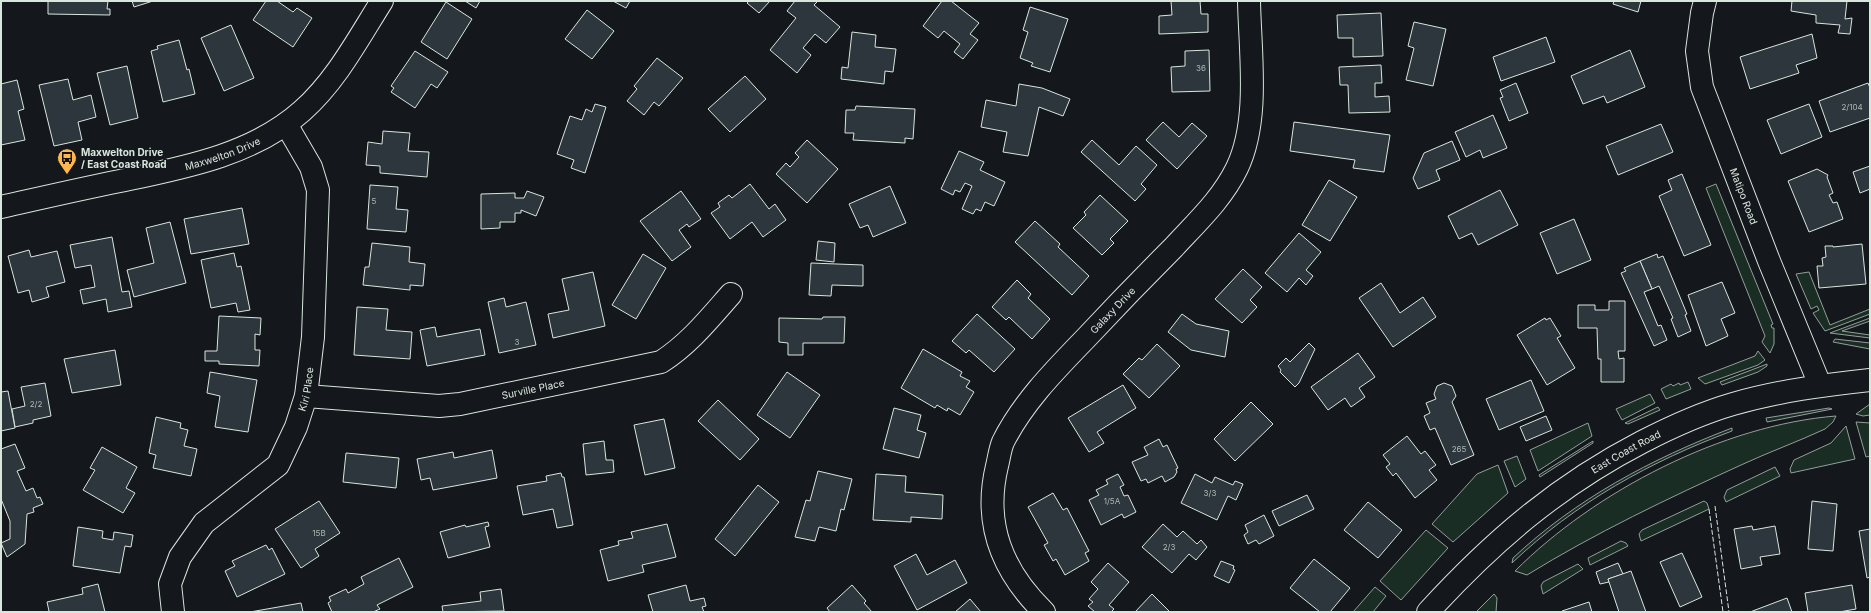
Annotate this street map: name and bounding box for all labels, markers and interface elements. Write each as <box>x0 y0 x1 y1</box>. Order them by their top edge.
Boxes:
house number: 36 <box>1196 63 1206 73</box>
house number: 2/104 <box>1841 102 1863 112</box>
street label: Maxwelton Drive <box>183 134 262 172</box>
place label: Maxwelton Drive / East Coast Road <box>81 146 167 170</box>
bus stop icon: Maxwelton Drive / East Coast Road <box>56 147 78 175</box>
street label: Matipo Road <box>1728 166 1760 226</box>
house number: 5 <box>372 196 377 206</box>
street label: Galaxy Drive <box>1087 284 1138 336</box>
house number: 3 <box>515 337 520 347</box>
street label: Kiri Place <box>296 366 315 413</box>
street label: Surville Place <box>500 376 566 401</box>
house number: 2/2 <box>30 399 42 409</box>
street label: East Coast Road <box>1589 428 1662 476</box>
house number: 265 <box>1452 444 1466 454</box>
house number: 3/3 <box>1204 488 1216 498</box>
house number: 1/5A <box>1104 496 1121 506</box>
house number: 15B <box>312 528 326 538</box>
house number: 2/3 <box>1163 542 1175 552</box>

